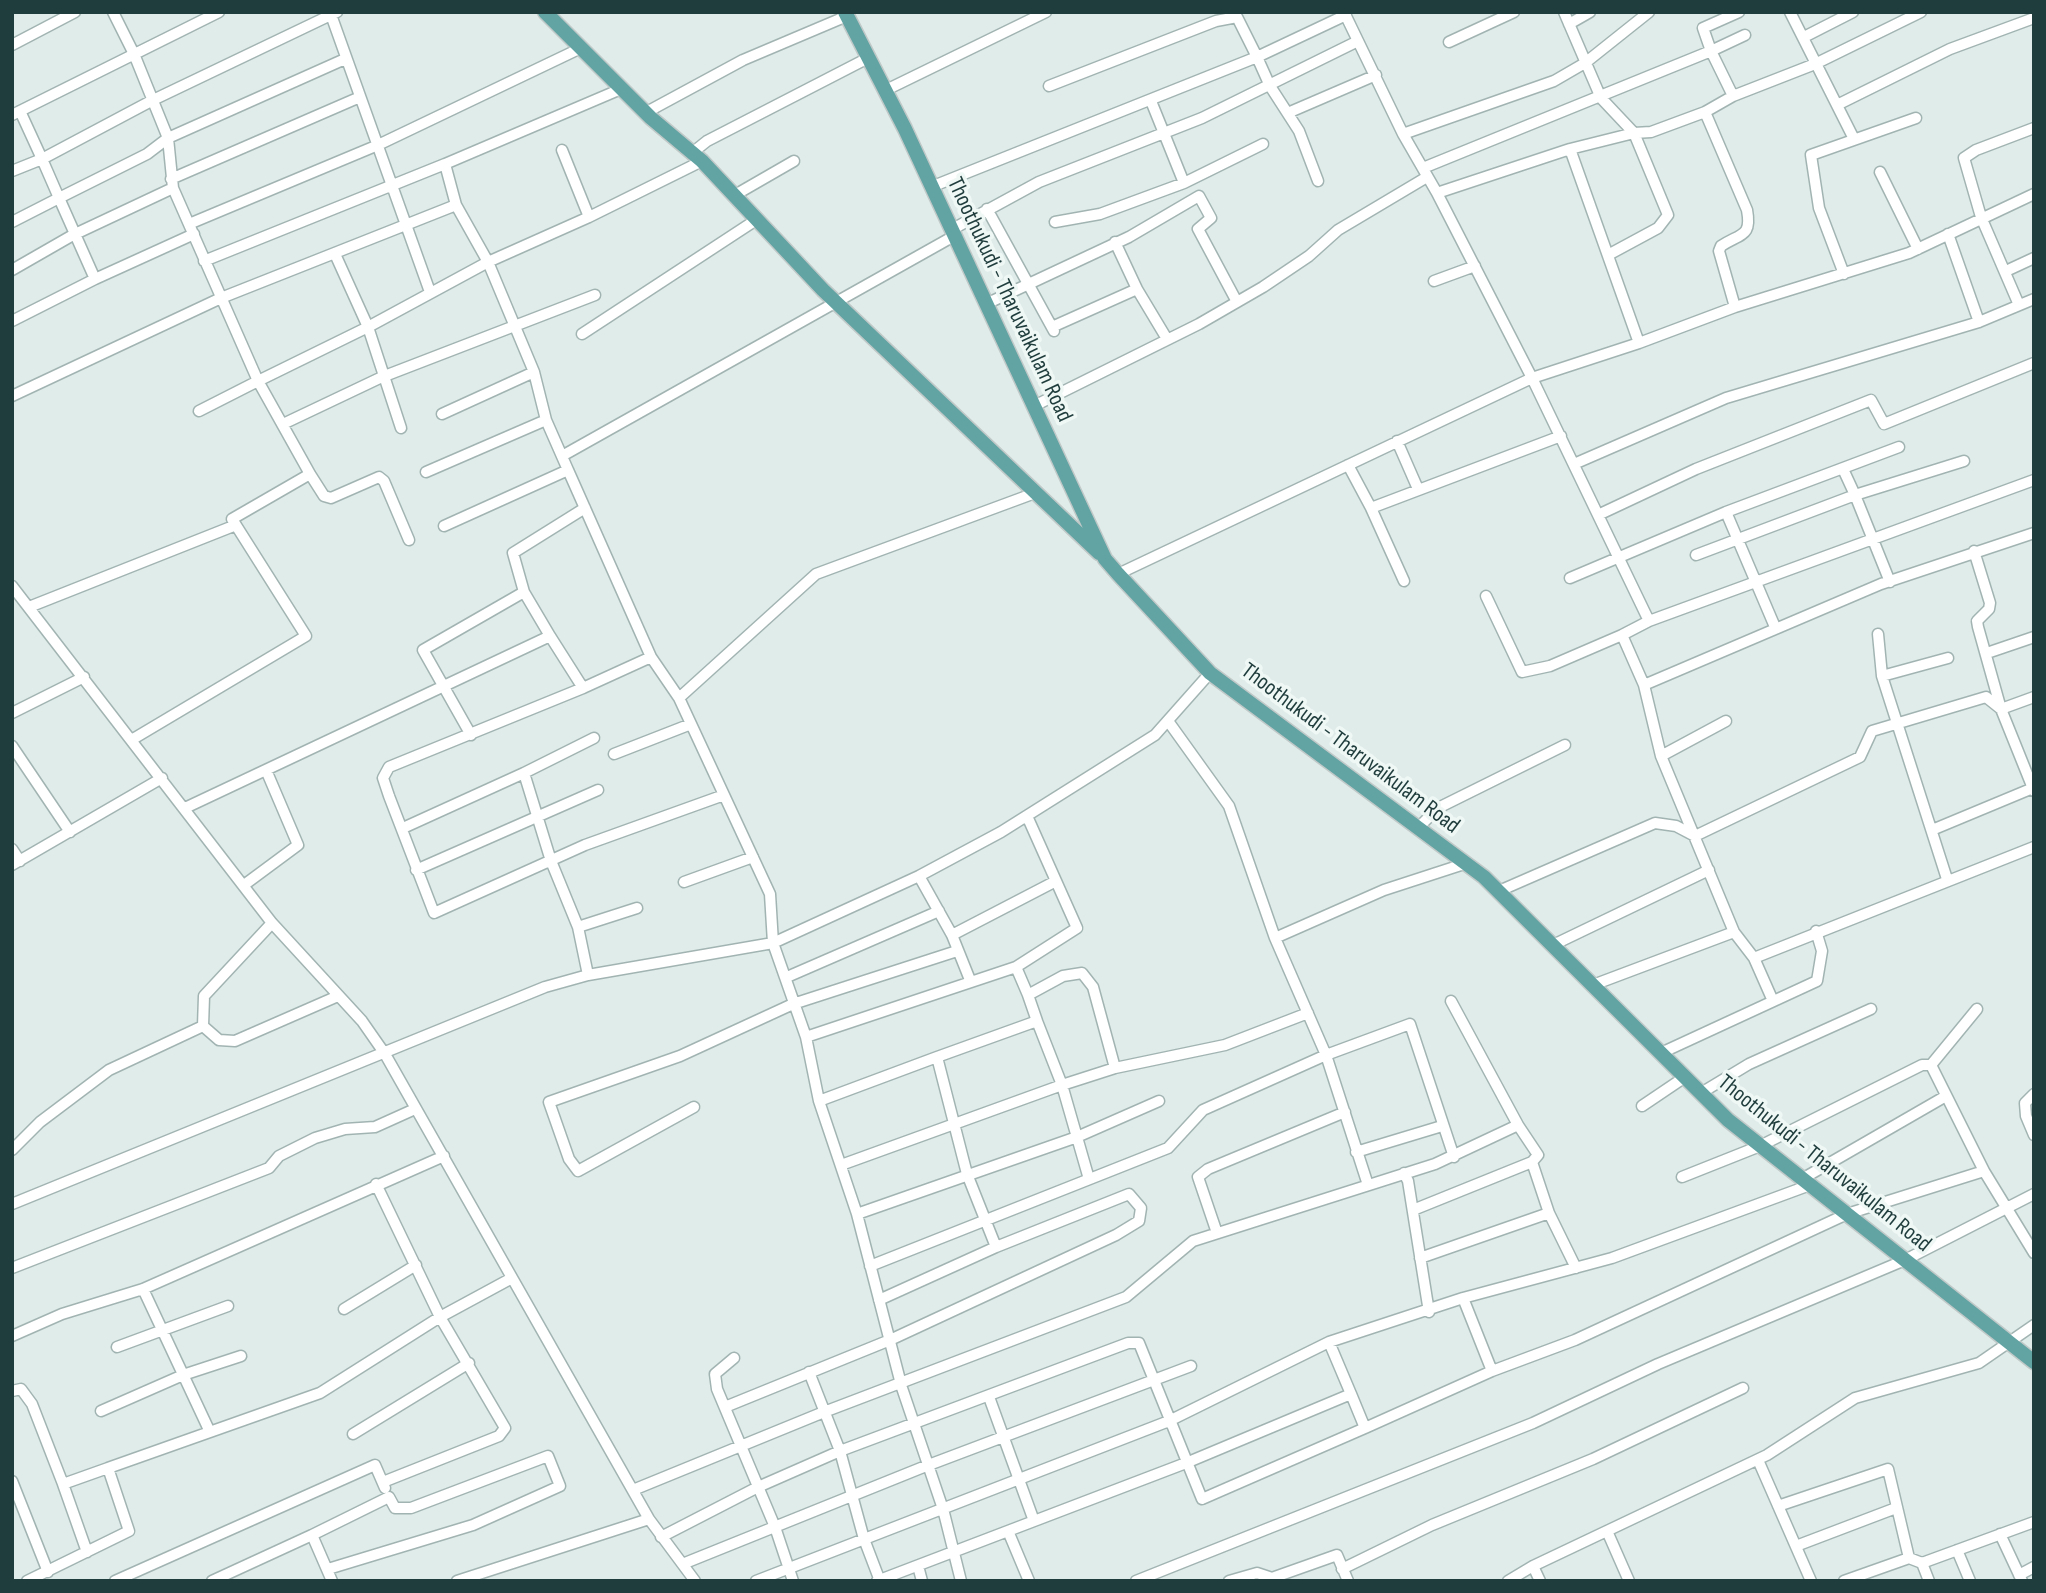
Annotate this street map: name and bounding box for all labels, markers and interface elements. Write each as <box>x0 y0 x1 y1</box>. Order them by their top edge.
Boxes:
street label: Thoothukudi - Tharuvaikulam Road <box>940 173 1078 427</box>
street label: Thoothukudi - Tharuvaikulam Road <box>1235 658 1465 840</box>
street label: Thoothukudi - Tharuvaikulam Road <box>1712 1069 1936 1259</box>

